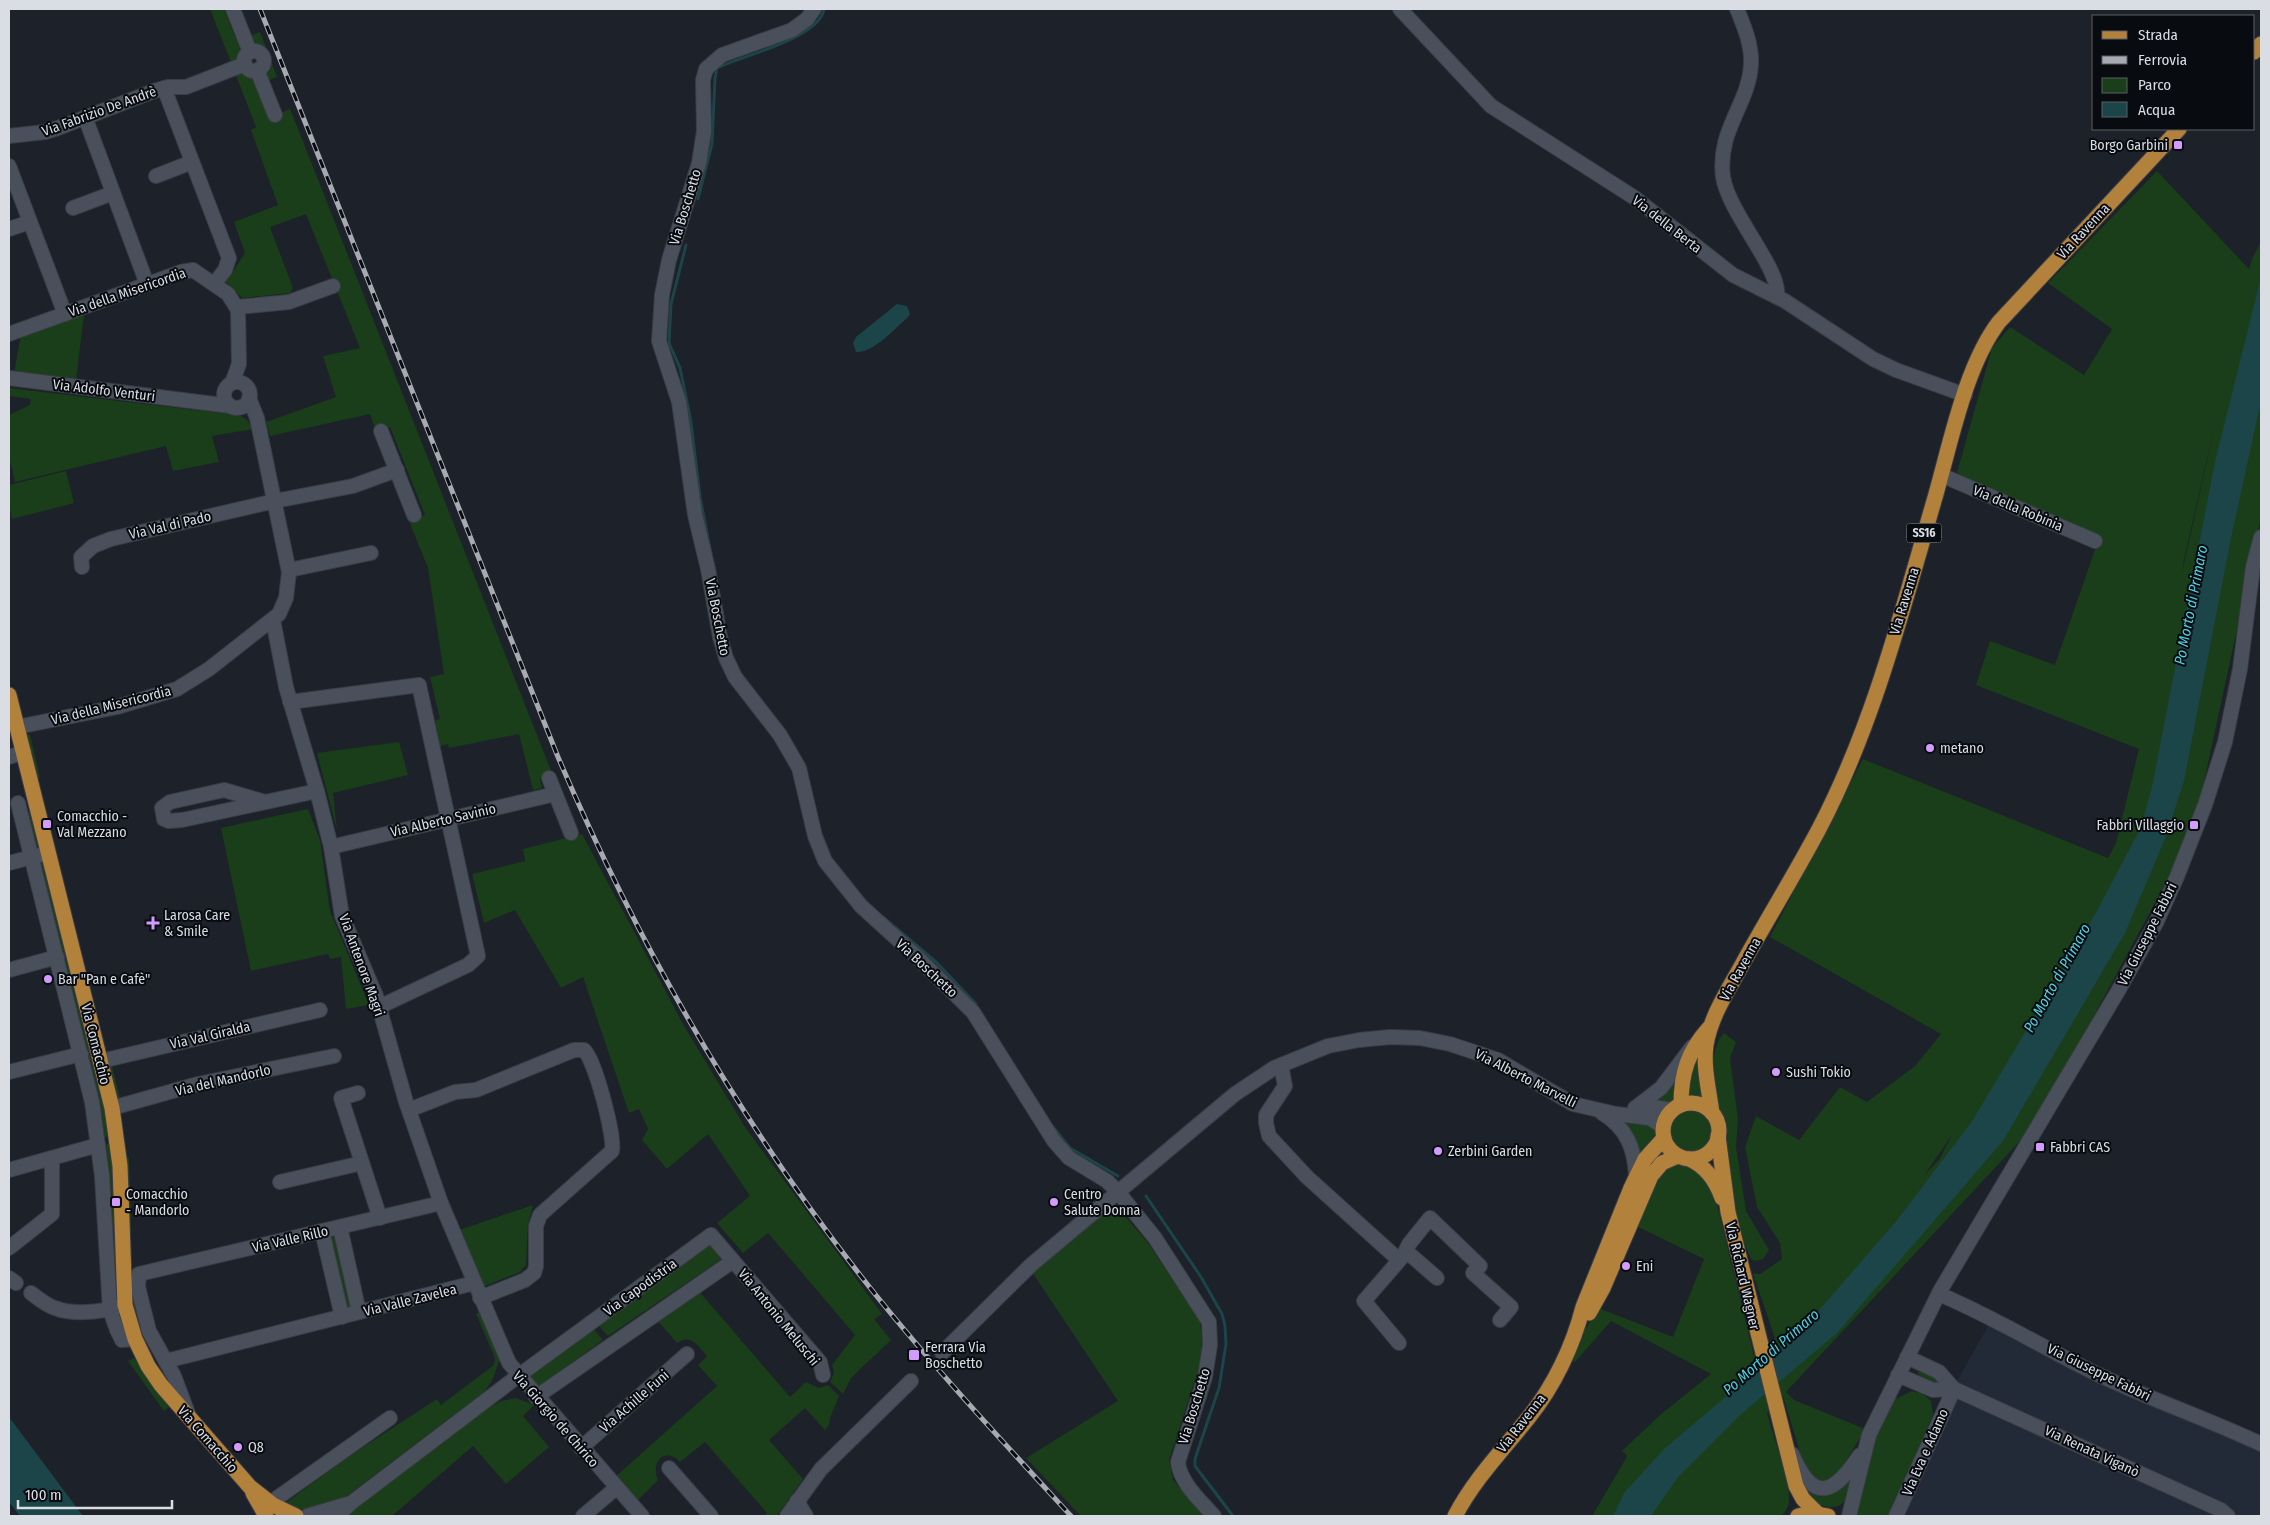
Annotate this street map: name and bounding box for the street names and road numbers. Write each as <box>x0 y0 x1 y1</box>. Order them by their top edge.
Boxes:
street label: Via Fabrizio De Andrè <box>40 83 159 140</box>
street label: Via Boschetto <box>666 167 705 247</box>
street label: Via della Berta <box>1629 192 1705 257</box>
street label: Via Ravenna <box>2053 200 2113 263</box>
street label: Via della Misericordia <box>66 264 188 321</box>
street label: Via Adolfo Venturi <box>52 376 156 405</box>
street label: Via della Robinia <box>1970 482 2066 535</box>
street label: Via Val di Pado <box>127 508 213 543</box>
road number: SS16 <box>1906 524 1942 542</box>
street label: Via Ravenna <box>1886 565 1923 637</box>
street label: Via Boschetto <box>702 577 733 657</box>
street label: Via della Misericordia <box>49 682 173 729</box>
street label: Via Alberto Savinio <box>389 800 498 841</box>
street label: Via Giuseppe Fabbri <box>2114 880 2181 988</box>
street label: Via Antenore Magri <box>335 912 388 1019</box>
street label: Via Boschetto <box>892 935 961 1001</box>
street label: Via Ravenna <box>1716 935 1765 1004</box>
street label: Via Comacchio <box>77 1002 114 1086</box>
street label: Via Val Giralda <box>168 1018 252 1053</box>
street label: Via Alberto Marvelli <box>1472 1045 1579 1111</box>
street label: Via del Mandorlo <box>174 1061 272 1100</box>
street label: Via Richard Wagner <box>1722 1221 1763 1332</box>
street label: Via Valle Rillo <box>250 1222 330 1256</box>
street label: Via Capodistria <box>600 1255 680 1320</box>
street label: Via Antonio Meluschi <box>734 1265 823 1369</box>
street label: Via Valle Zavelea <box>362 1281 458 1320</box>
street label: Via Giuseppe Fabbri <box>2044 1340 2153 1405</box>
street label: Via Boschetto <box>1175 1366 1214 1446</box>
street label: Via Achille Funi <box>596 1367 673 1436</box>
street label: Via Giorgio de Chirico <box>509 1368 602 1471</box>
street label: Via Ravenna <box>1493 1391 1550 1456</box>
street label: Via Comacchio <box>174 1403 241 1476</box>
street label: Via Eva e Adamo <box>1899 1406 1952 1498</box>
street label: Via Renata Viganò <box>2042 1422 2142 1481</box>

